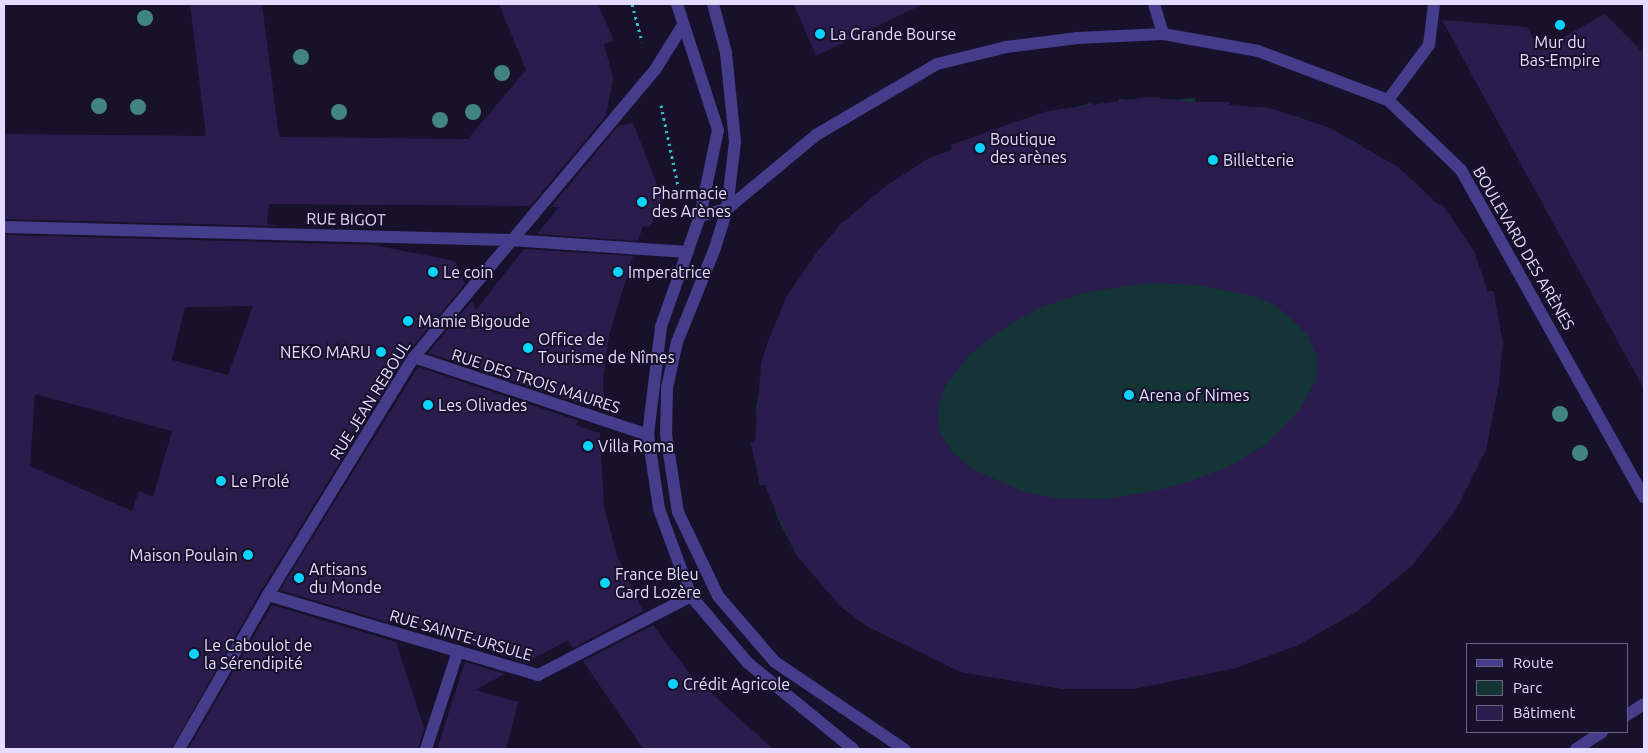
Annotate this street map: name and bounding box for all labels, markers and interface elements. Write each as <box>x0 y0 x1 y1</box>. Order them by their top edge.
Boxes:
marker: Mur du Bas-Empire <box>1554 19 1566 31</box>
place label: La Grande Bourse <box>830 24 956 44</box>
marker: La Grande Bourse <box>814 28 826 40</box>
place label: Mur du Bas-Empire <box>1520 32 1600 70</box>
place label: Boutique des arènes <box>990 129 1067 167</box>
marker: Boutique des arènes <box>974 142 986 154</box>
place label: Billetterie <box>1223 150 1294 170</box>
marker: Billetterie <box>1207 154 1219 166</box>
street label: BOULEVARD DES ARÈNES <box>1469 163 1579 333</box>
place label: Pharmacie des Arènes <box>652 183 731 221</box>
marker: Pharmacie des Arènes <box>636 196 648 208</box>
street label: RUE BIGOT <box>306 209 386 229</box>
place label: Le coin <box>443 262 493 282</box>
place label: Imperatrice <box>628 262 711 282</box>
marker: Le coin <box>427 266 439 278</box>
marker: Imperatrice <box>612 266 624 278</box>
place label: Mamie Bigoude <box>418 311 530 331</box>
marker: Mamie Bigoude <box>402 315 414 327</box>
place label: Office de Tourisme de Nîmes <box>538 329 675 367</box>
street label: RUE JEAN REBOUL <box>326 337 414 463</box>
place label: NEKO MARU <box>280 342 371 362</box>
marker: Office de Tourisme de Nîmes <box>522 342 534 354</box>
street label: RUE DES TROIS MAURES <box>449 345 623 417</box>
marker: NEKO MARU <box>375 346 387 358</box>
place label: Arena of Nimes <box>1139 385 1249 405</box>
marker: Arena of Nimes <box>1123 389 1135 401</box>
place label: Les Olivades <box>438 395 527 415</box>
marker: Les Olivades <box>422 399 434 411</box>
place label: Villa Roma <box>598 436 674 456</box>
marker: Villa Roma <box>582 440 594 452</box>
place label: Le Prolé <box>231 471 290 491</box>
marker: Le Prolé <box>215 475 227 487</box>
place label: Maison Poulain <box>130 545 238 565</box>
marker: Maison Poulain <box>242 549 254 561</box>
place label: Artisans du Monde <box>309 559 382 597</box>
place label: France Bleu Gard Lozère <box>615 564 701 602</box>
marker: Artisans du Monde <box>293 572 305 584</box>
marker: France Bleu Gard Lozère <box>599 577 611 589</box>
street label: RUE SAINTE-URSULE <box>387 605 535 665</box>
place label: Le Caboulot de la Sérendipité <box>204 635 312 673</box>
legend <box>1466 643 1628 733</box>
marker: Le Caboulot de la Sérendipité <box>188 648 200 660</box>
text: Route <box>1513 654 1554 671</box>
place label: Crédit Agricole <box>683 674 790 694</box>
marker: Crédit Agricole <box>667 678 679 690</box>
text: Parc <box>1513 679 1542 696</box>
text: Bâtiment <box>1513 704 1575 721</box>

